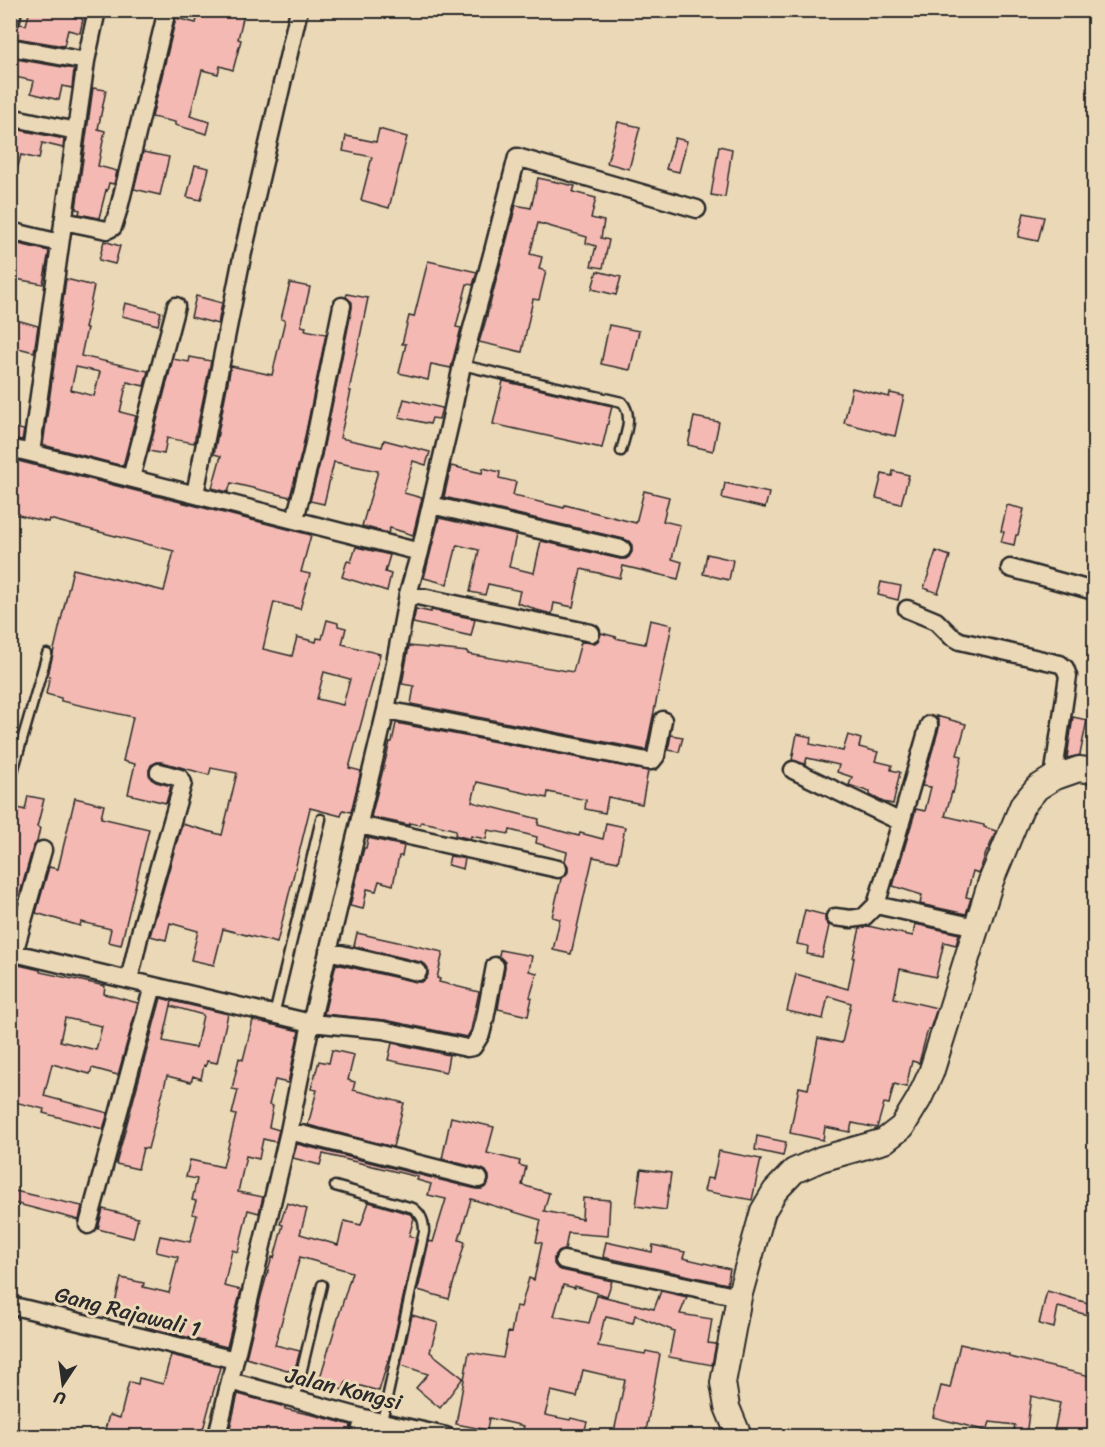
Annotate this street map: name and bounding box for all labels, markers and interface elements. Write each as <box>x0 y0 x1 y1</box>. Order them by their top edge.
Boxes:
street label: Gang Rajawali 1 <box>51 1275 205 1348</box>
north arrow <box>33 1354 93 1414</box>
street label: Jalan Kongsi <box>281 1355 407 1422</box>
text: U <box>50 1382 68 1413</box>

